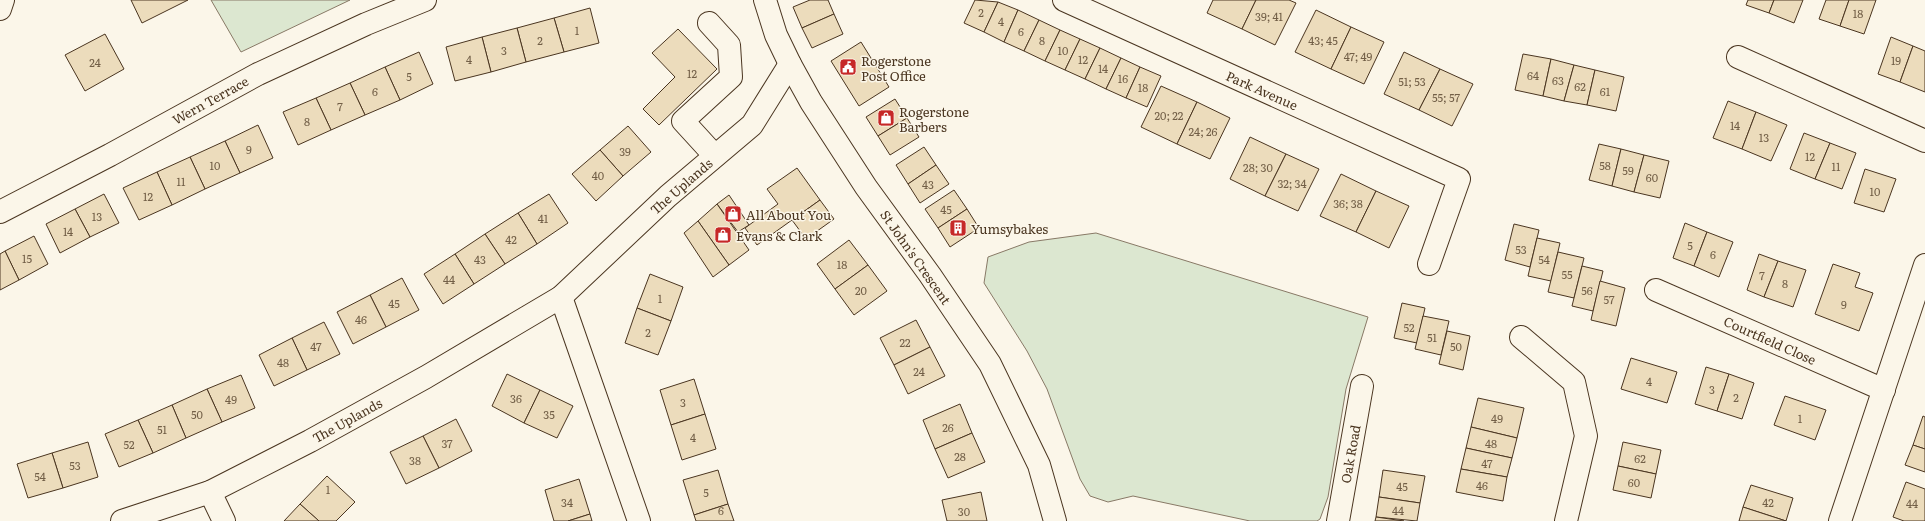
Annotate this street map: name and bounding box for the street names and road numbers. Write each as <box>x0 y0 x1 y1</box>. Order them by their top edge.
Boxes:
street label: Park Avenue <box>1223 66 1301 114</box>
street label: Wern Terrace <box>168 71 252 129</box>
street label: The Uplands <box>646 153 716 218</box>
street label: St John's Crescent <box>876 206 956 309</box>
street label: Courtfield Close <box>1721 311 1819 369</box>
street label: The Uplands <box>309 393 385 447</box>
street label: Oak Road <box>1336 423 1364 485</box>

